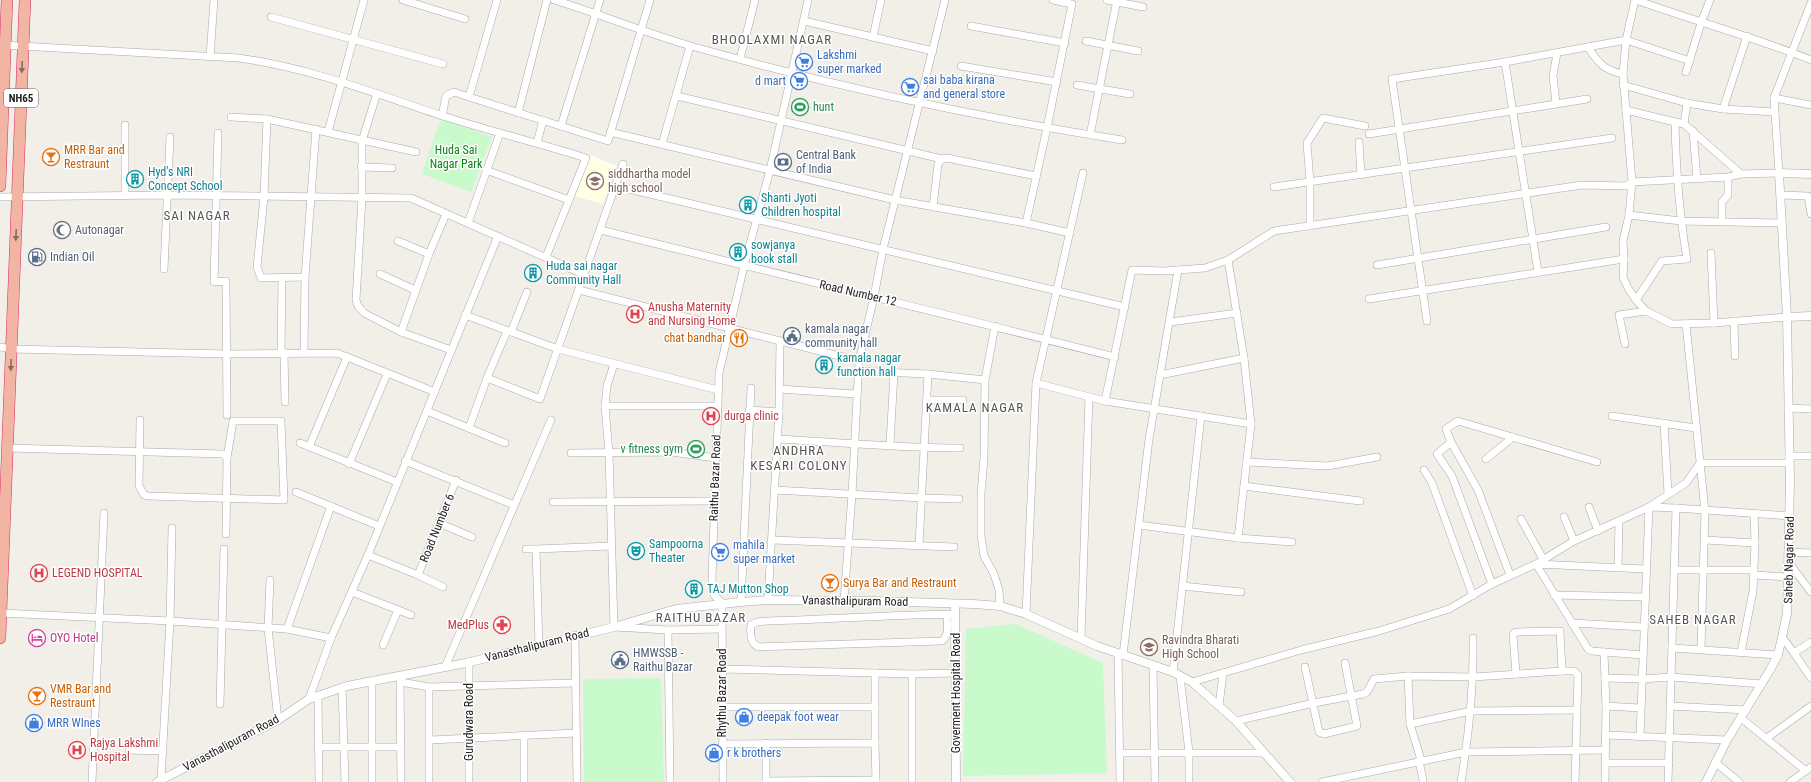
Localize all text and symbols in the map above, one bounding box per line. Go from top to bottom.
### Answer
district label: BHOOLAXMI NAGAR [712,32,832,47]
place label: Lakshmi super marked [817,48,882,76]
supermarket icon: Lakshmi super marked [794,52,814,72]
one-way arrow [19,61,25,74]
supermarket icon: d mart [789,71,809,91]
place label: sai baba kirana and general store [923,73,1005,101]
place label: d mart [755,74,786,88]
supermarket icon: sai baba kirana and general store [900,77,920,97]
road number: NH65 [4,89,38,107]
sports icon: hunt [790,97,810,117]
place label: hunt [813,100,834,114]
place label: MRR Bar and Restraunt [64,143,125,171]
park label: Huda Sai Nagar Park [430,143,483,171]
bar icon: MRR Bar and Restraunt [41,147,61,167]
place label: Central Bank of India [796,148,857,176]
bank icon: Central Bank of India [773,152,793,172]
place label: Hyd's NRI Concept School [148,165,222,193]
place label: siddhartha model high school [608,167,691,195]
building icon: Hyd's NRI Concept School [125,169,145,189]
school or university icon: siddhartha model high school [585,171,605,191]
place label: Shanti Jyoti Children hospital [761,191,841,219]
building icon: Shanti Jyoti Children hospital [738,195,758,215]
district label: SAI NAGAR [163,208,231,223]
mosque icon: Autonagar [52,220,72,240]
place label: Autonagar [75,223,124,237]
one-way arrow [12,229,19,241]
place label: sowjanya book stall [751,238,797,266]
building icon: sowjanya book stall [728,242,748,262]
fuel station icon: Indian Oil [27,247,47,267]
place label: Indian Oil [50,250,95,264]
place label: Huda sai nagar Community Hall [546,259,621,287]
building icon: Huda sai nagar Community Hall [523,263,543,283]
street label: Road Number 12 [818,277,898,309]
place label: Anusha Maternity and Nursing Home [648,300,736,328]
hospital icon: Anusha Maternity and Nursing Home [625,304,645,324]
place label: kamala nagar community hall [805,322,877,350]
public building icon: kamala nagar community hall [782,326,802,346]
restaurant icon: chat bandhar [729,328,749,348]
place label: chat bandhar [664,331,726,345]
place label: kamala nagar function hall [837,351,901,379]
building icon: kamala nagar function hall [814,355,834,375]
one-way arrow [8,359,14,372]
district label: KAMALA NAGAR [926,400,1024,415]
hospital icon: durga clinic [701,406,721,426]
place label: durga clinic [724,409,779,423]
street label: Raithu Bazar Road [706,434,724,522]
sports icon: v fitness gym [686,439,706,459]
place label: v fitness gym [621,442,683,456]
district label: ANDHRA KESARI COLONY [750,443,848,473]
street label: Road Number 6 [417,491,457,564]
street label: Saheb Nagar Road [1781,516,1797,604]
place label: Sampoorna Theater [649,537,703,565]
place label: mahila super market [733,538,796,566]
theatre icon: Sampoorna Theater [626,541,646,561]
supermarket icon: mahila super market [710,542,730,562]
hospital icon: LEGEND HOSPITAL [29,563,49,583]
place label: LEGEND HOSPITAL [52,566,143,580]
bar icon: Surya Bar and Restraunt [820,573,840,593]
place label: Surya Bar and Restraunt [843,576,957,590]
building icon: TAJ Mutton Shop [684,579,704,599]
place label: TAJ Mutton Shop [707,582,789,596]
street label: Vanasthalipuram Road [802,593,908,609]
district label: RAITHU BAZAR [656,610,746,625]
district label: SAHEB NAGAR [1649,612,1737,627]
pharmacy icon: MedPlus [492,615,512,635]
place label: MedPlus [448,618,489,632]
street label: Vanasthalipuram Road [484,625,590,665]
hotel icon: OYO Hotel [27,628,47,648]
place label: OYO Hotel [50,631,98,645]
street label: Goverment Hospital Road [949,633,963,753]
place label: Ravindra Bharati High School [1162,633,1239,661]
school or university icon: Ravindra Bharati High School [1139,637,1159,657]
place label: HMWSSB - Raithu Bazar [633,646,693,674]
street label: Rhythu Bazar Road [715,649,729,737]
public building icon: HMWSSB - Raithu Bazar [610,650,630,670]
place label: VMR Bar and Restraunt [50,682,111,710]
street label: Gurudwara Road [462,683,476,761]
bar icon: VMR Bar and Restraunt [27,686,47,706]
shop icon: deepak foot wear [734,707,754,727]
place label: deepak foot wear [757,710,839,724]
street label: Vanasthalipuram Road [181,712,281,774]
shop icon: MRR WInes [24,713,44,733]
place label: MRR WInes [47,716,101,730]
place label: Rajya Lakshmi Hospital [90,736,158,764]
hospital icon: Rajya Lakshmi Hospital [67,740,87,760]
shop icon: r k brothers [704,743,724,763]
place label: r k brothers [727,746,781,760]

